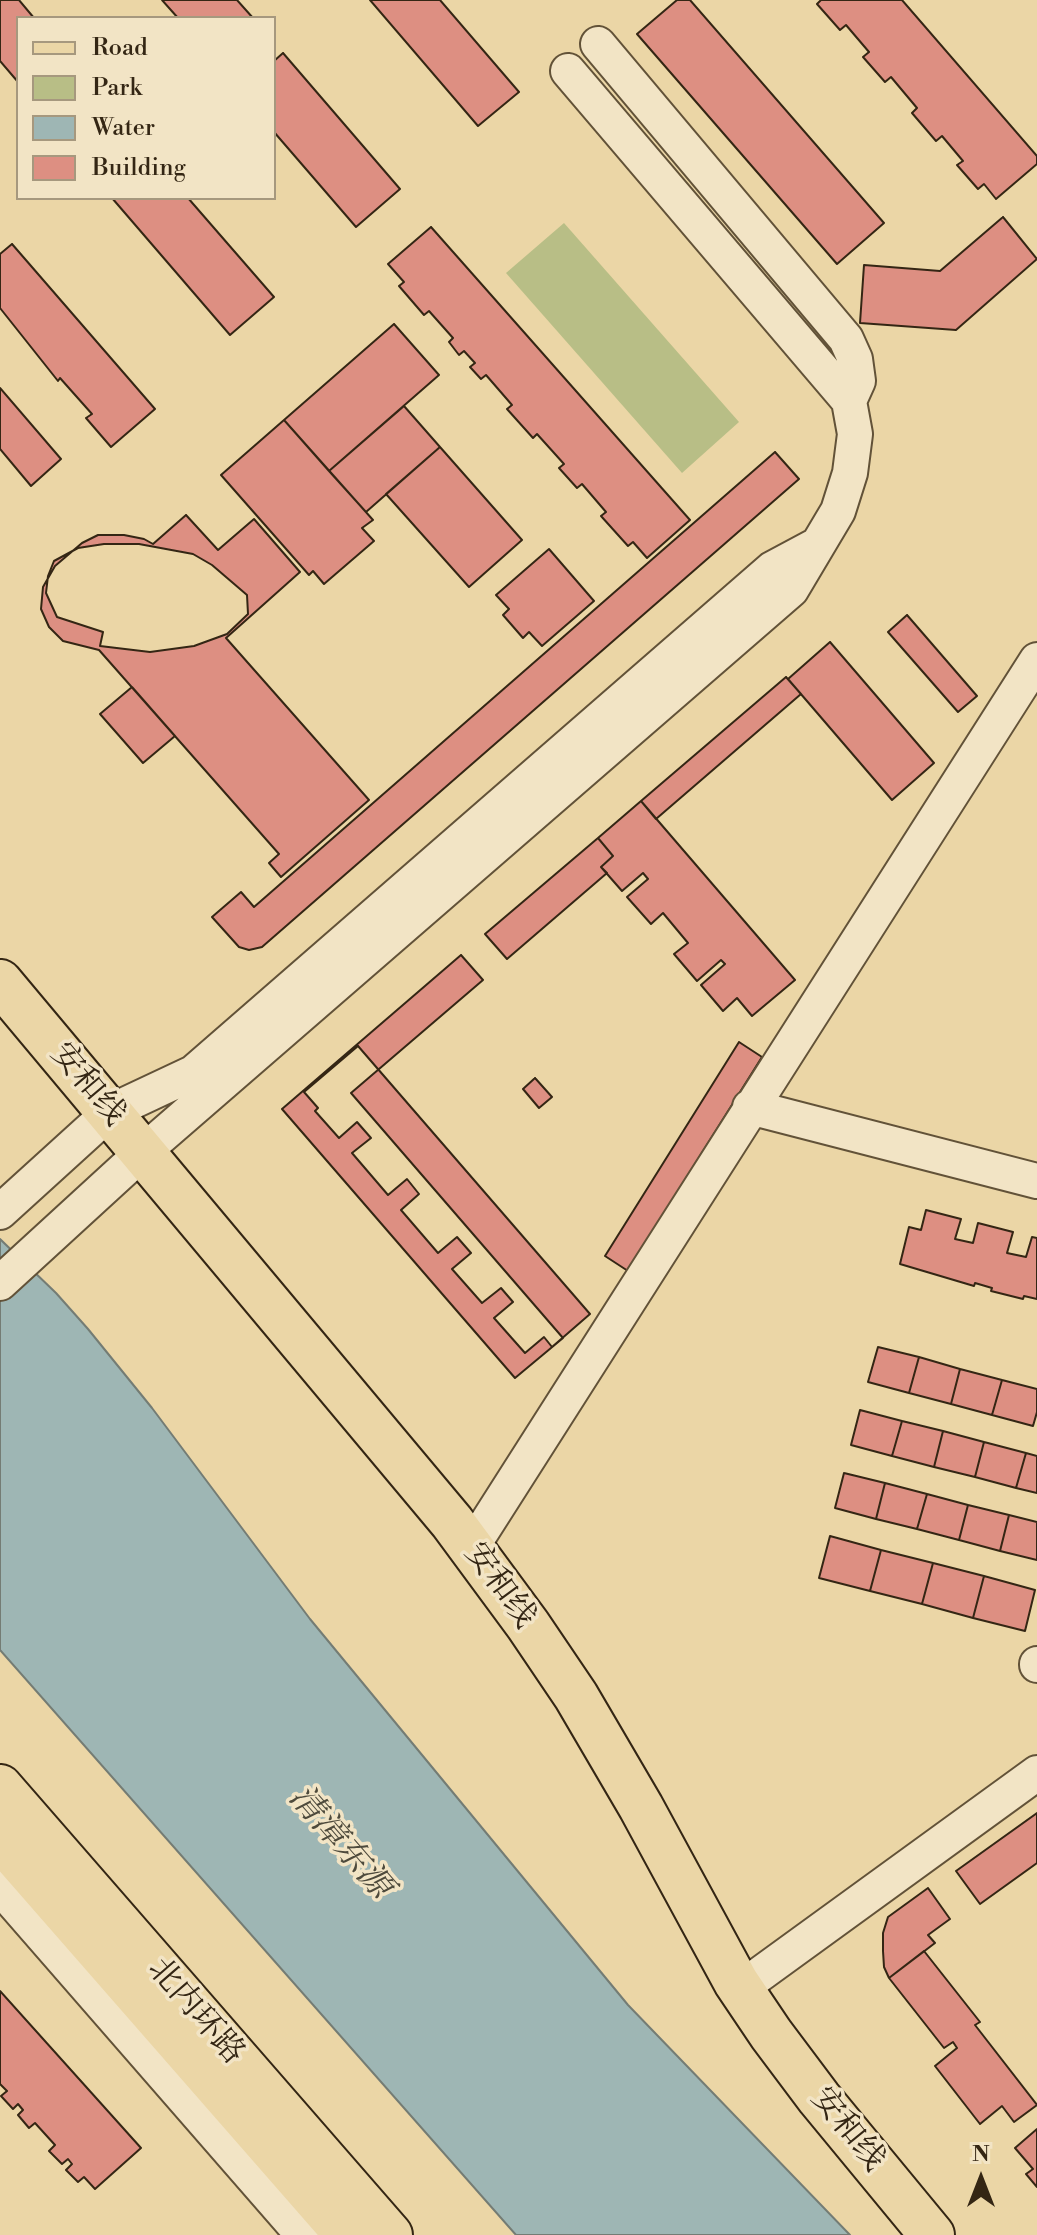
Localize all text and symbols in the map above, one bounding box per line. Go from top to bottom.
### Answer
legend [16,16,276,200]
text: Road [92,33,148,63]
text: Park [92,73,142,103]
text: Water [92,113,155,143]
text: Building [92,153,186,183]
street label: 安和线 [41,1036,133,1134]
street label: 安和线 [455,1536,543,1636]
water label: 清漳东源 [279,1778,399,1908]
street label: 北内环路 [139,1951,251,2073]
street label: 安和线 [802,2081,892,2179]
north arrow [941,2139,1021,2219]
text: N [972,2141,990,2168]

